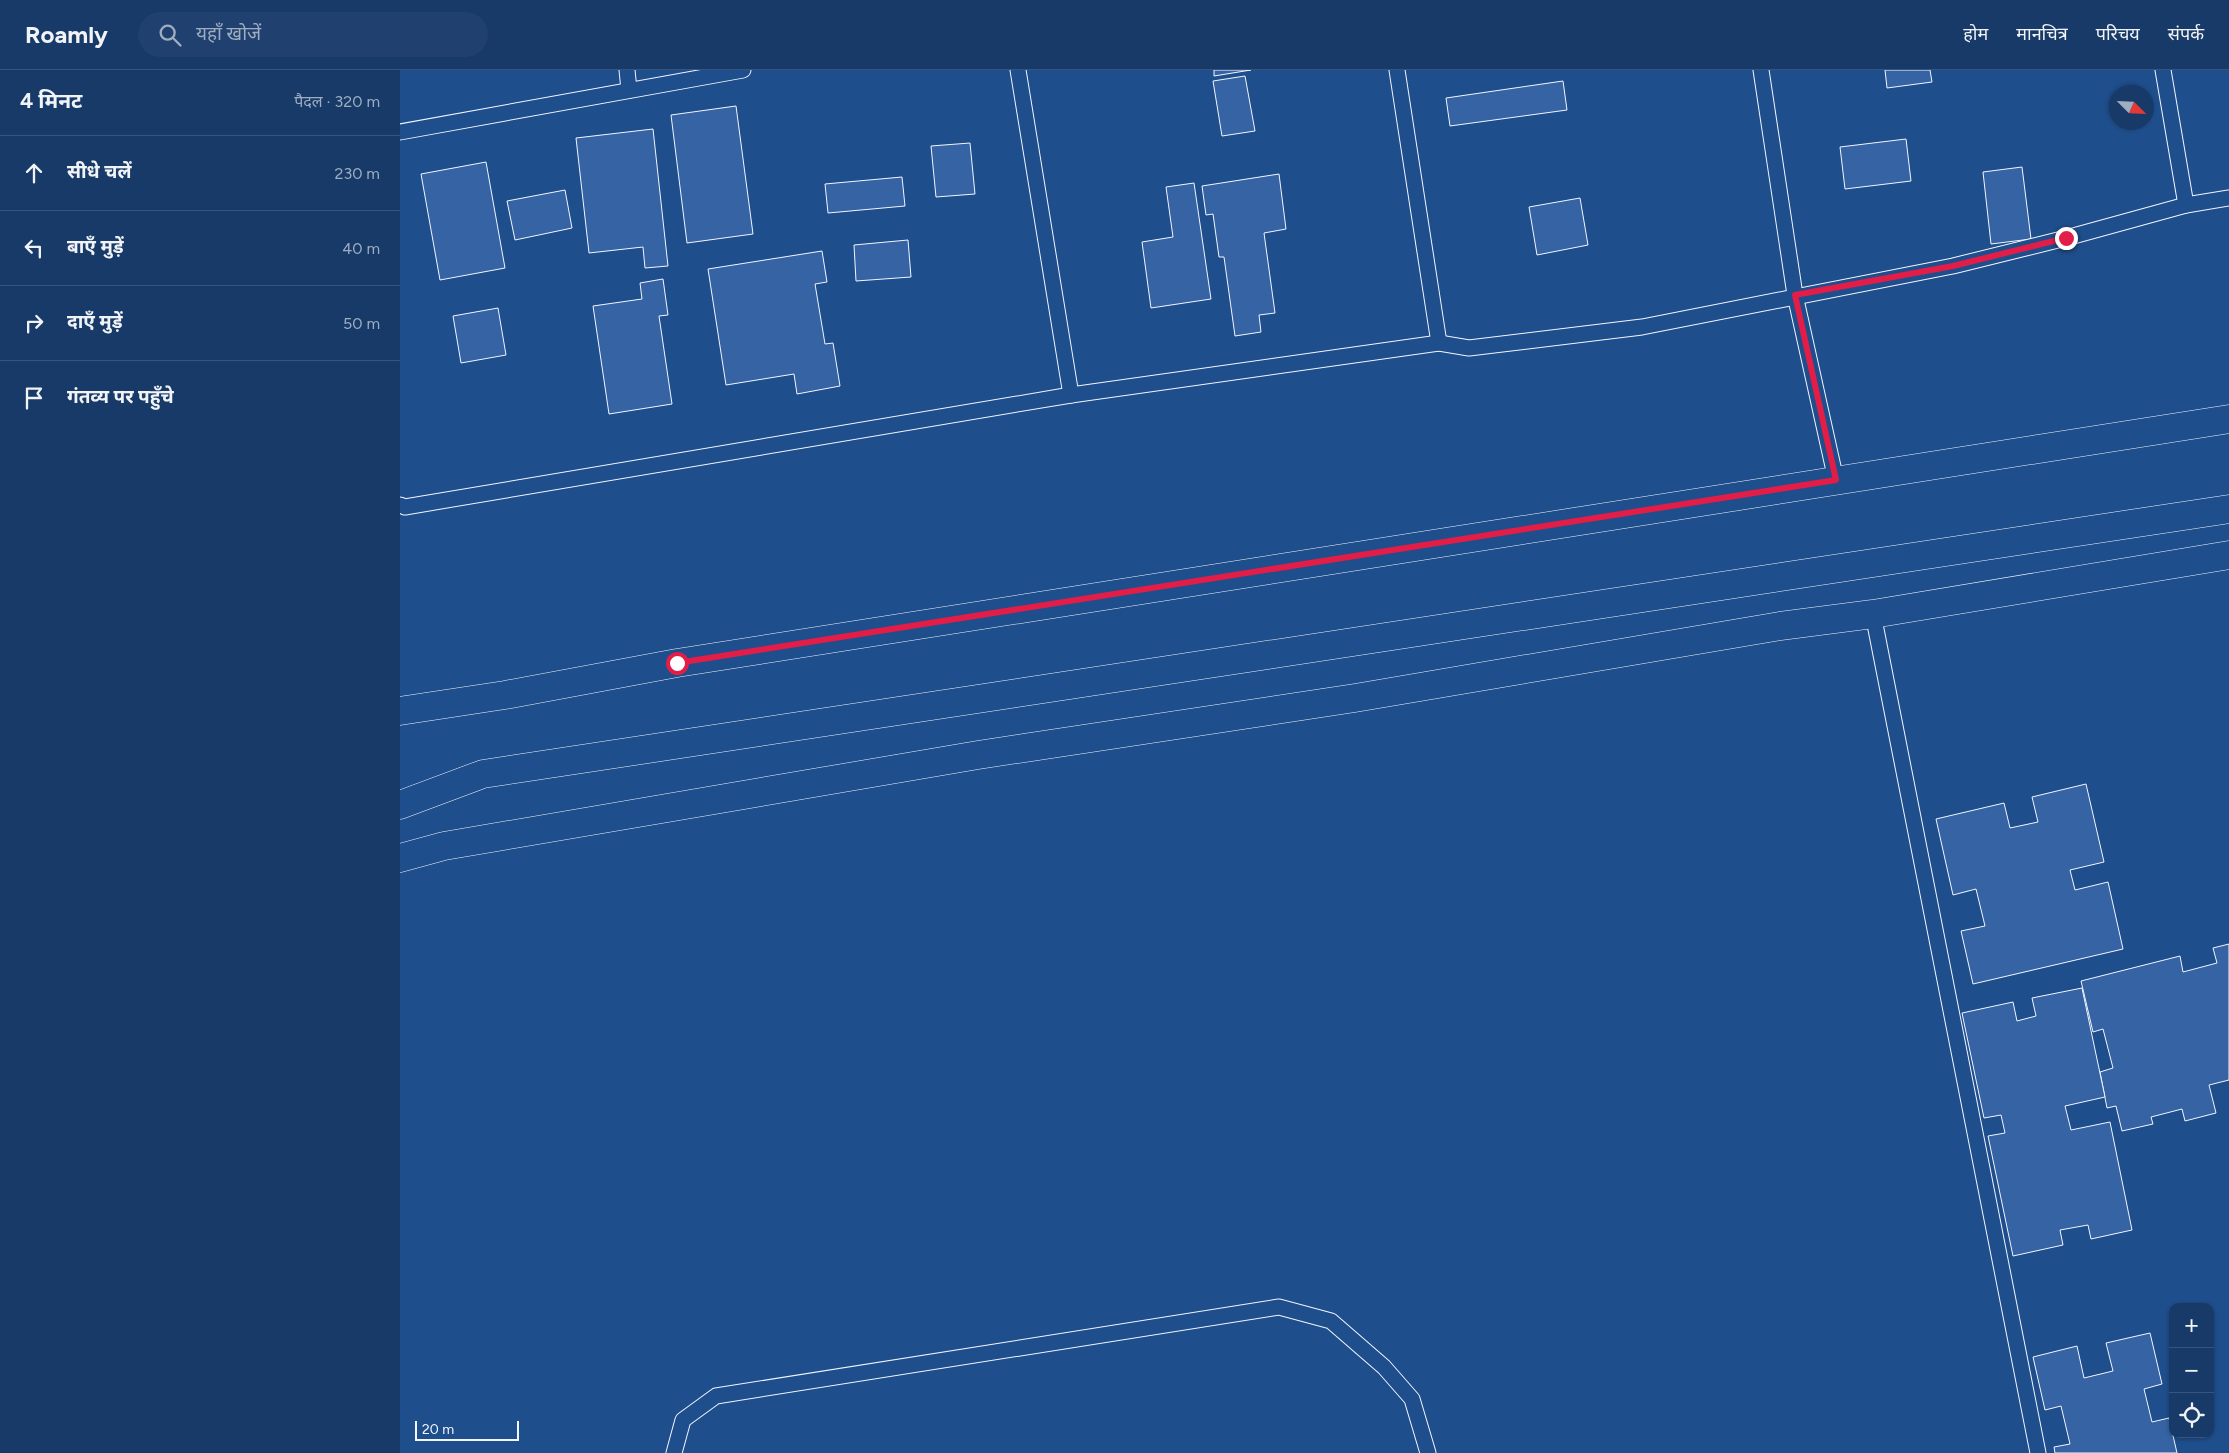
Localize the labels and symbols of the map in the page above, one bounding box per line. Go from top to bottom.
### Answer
north arrow [2109,85,2154,130]
route end [2055,227,2078,250]
route start [666,652,689,675]
scale bar [415,1418,519,1441]

